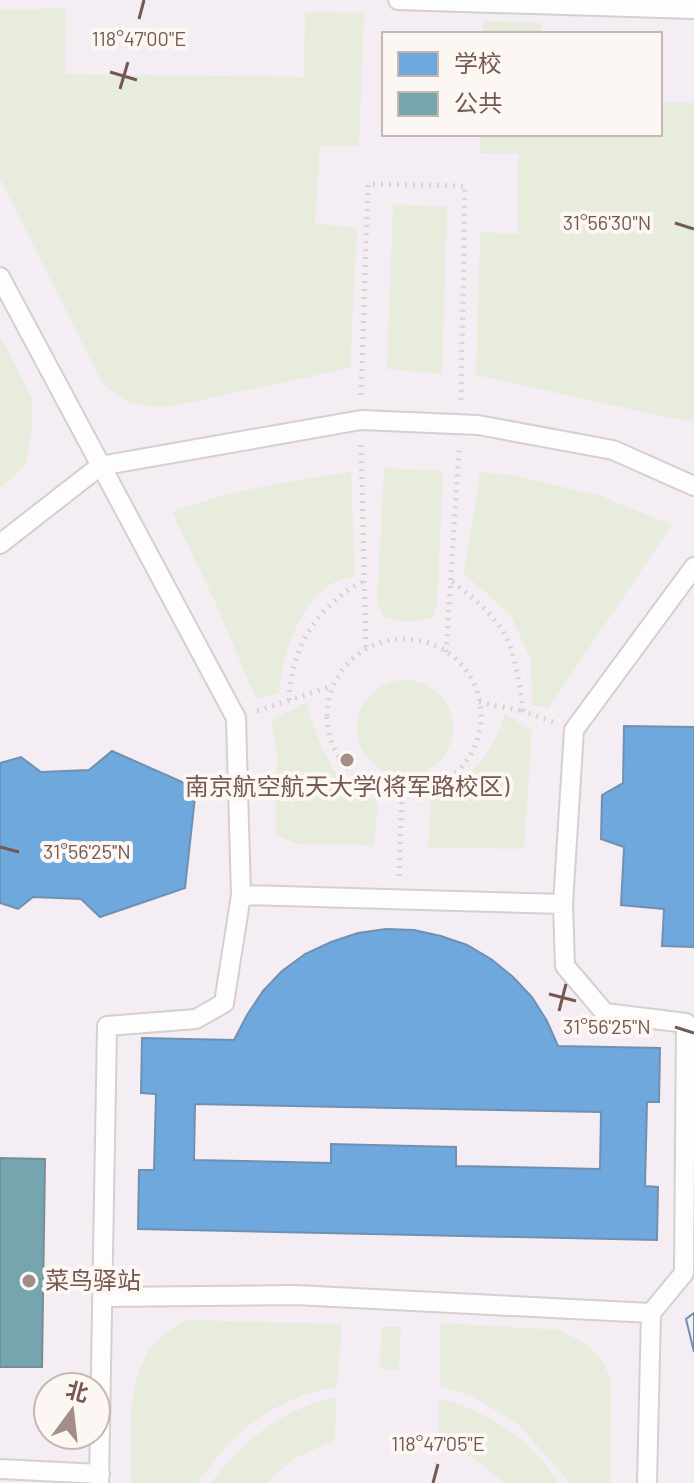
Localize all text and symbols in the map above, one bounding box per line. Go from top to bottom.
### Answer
text: 118°47'00"E [92,26,186,50]
legend [382,32,662,136]
text: 学校 [454,48,502,77]
text: 公共 [454,88,502,117]
text: 31°56'30"N [563,210,651,234]
marker: 南京航空航天大学(将军路校区) [338,751,356,769]
place label: 南京航空航天大学(将军路校区) [185,771,510,800]
text: 31°56'25"N [43,839,131,863]
text: 31°56'25"N [563,1014,651,1038]
place label: 菜鸟驿站 [45,1265,141,1294]
marker: 菜鸟驿站 [20,1272,38,1290]
north arrow [32,1371,112,1451]
text: 北 [63,1375,91,1406]
text: 118°47'05"E [391,1431,485,1455]

